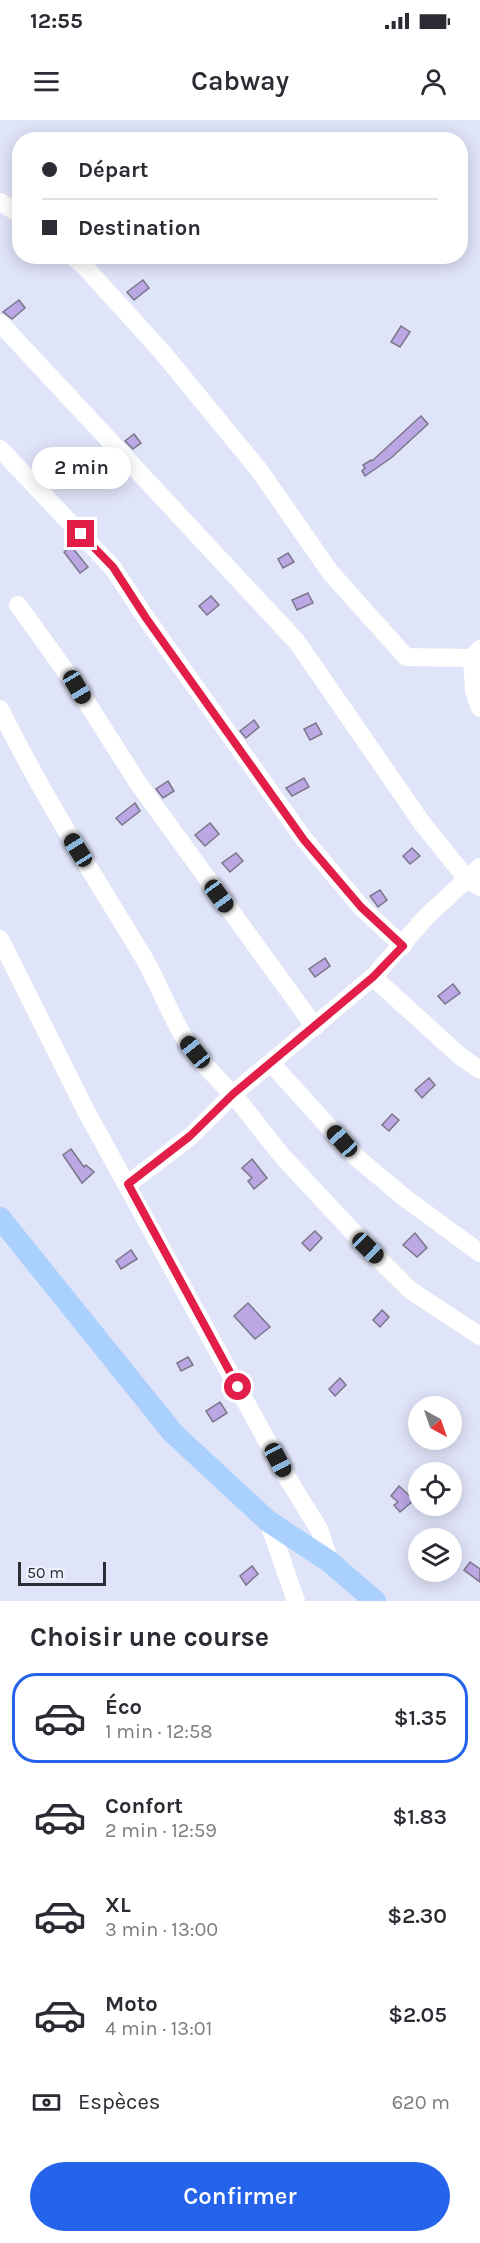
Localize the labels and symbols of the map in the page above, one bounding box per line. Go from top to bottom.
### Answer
callout: 2 min [32,447,130,489]
route end [67,520,94,547]
car [60,667,94,707]
car [61,830,95,870]
car [201,876,237,916]
car [177,1032,213,1072]
car [323,1122,361,1160]
car [349,1229,387,1267]
route start [224,1373,251,1400]
north arrow [408,1396,462,1450]
car [262,1440,294,1480]
scale bar [18,1559,106,1586]

